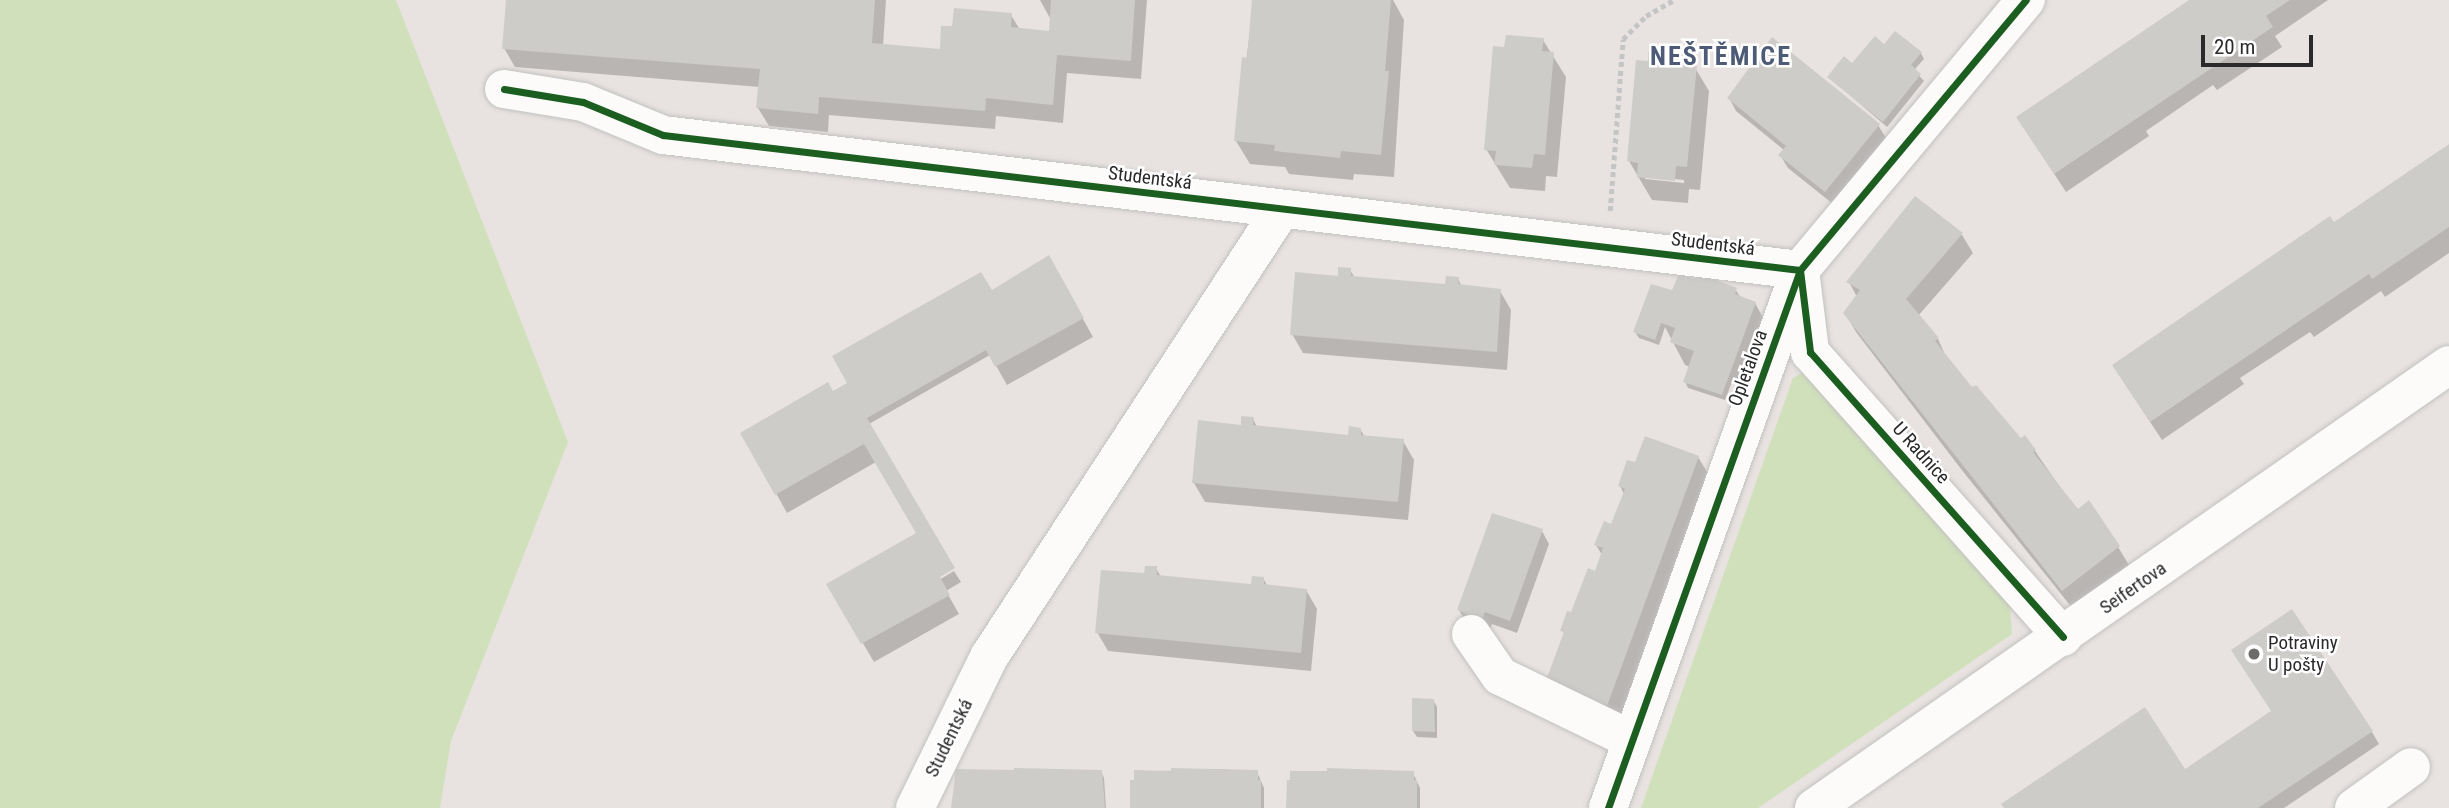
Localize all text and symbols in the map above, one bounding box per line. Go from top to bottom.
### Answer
scale bar [2204,21,2316,65]
text: 20 m [2214,35,2255,59]
district label: NEŠTĚMICE [1651,41,1791,73]
street label: Studentská [1107,162,1193,194]
street label: Studentská [1670,228,1756,260]
street label: Opletalova [1724,327,1772,409]
street label: U Radnice [1887,418,1955,488]
street label: Seifertova [2095,557,2171,619]
place label: Potraviny U pošty [2268,632,2338,676]
marker: Potraviny U pošty [2246,646,2262,662]
street label: Studentská [920,695,978,781]

